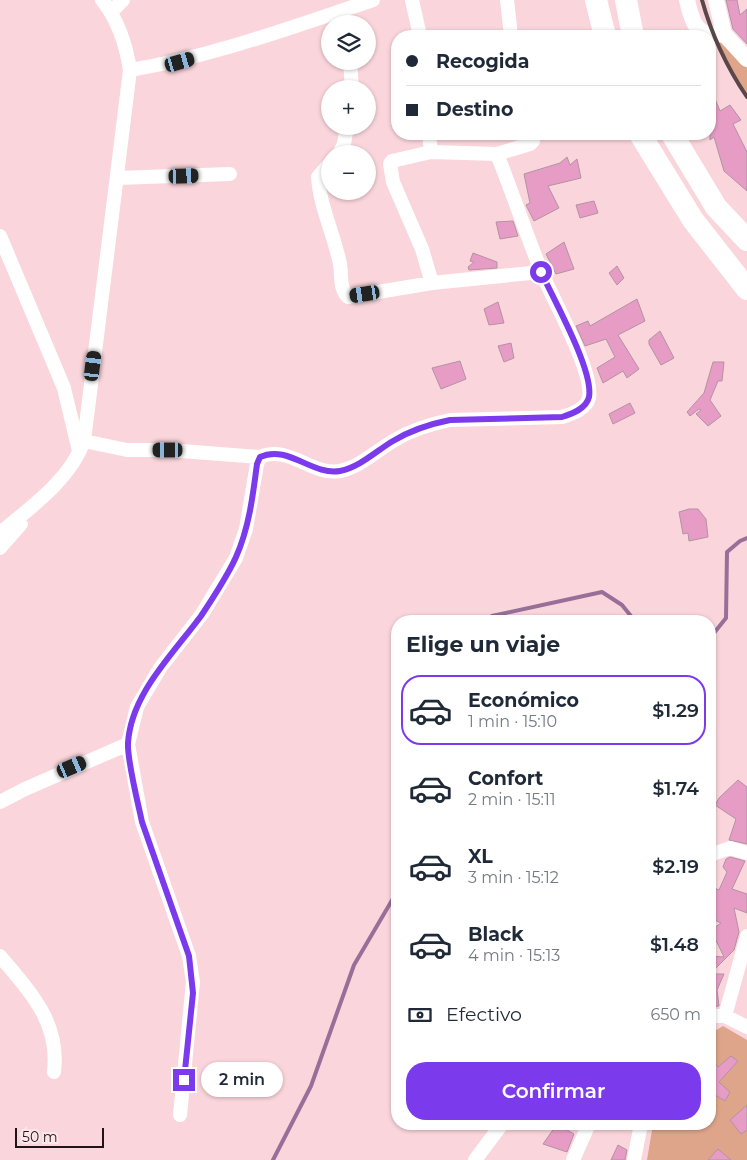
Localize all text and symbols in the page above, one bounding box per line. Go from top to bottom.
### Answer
map controls [321,15,376,200]
button: layers [321,15,376,70]
text: Recogida [436,50,529,73]
car [163,51,196,73]
button: + [321,80,376,135]
text: Destino [436,98,513,121]
button: − [321,145,376,200]
car [168,168,199,184]
route start [530,261,552,283]
car [349,284,380,304]
car [83,350,102,382]
car [153,443,183,458]
text: Elige un viaje [406,631,560,658]
icon: car [408,688,453,733]
text: Económico [468,689,579,712]
text: $1.29 [652,699,699,722]
text: 1 min · 15:10 [468,712,557,731]
car [55,754,88,780]
icon: car [408,766,453,811]
text: Confort [468,767,543,790]
text: $1.74 [652,777,699,800]
text: 2 min · 15:11 [468,790,556,809]
icon: car [408,844,453,889]
text: XL [468,845,493,868]
text: $2.19 [652,855,699,878]
text: 3 min · 15:12 [468,868,559,887]
icon: car [408,922,453,967]
text: Black [468,923,524,946]
text: $1.48 [650,933,699,956]
text: 4 min · 15:13 [468,946,560,965]
icon: cash [406,1001,434,1029]
text: Efectivo [446,1003,522,1026]
text: 650 m [650,1005,701,1024]
callout: 2 min [202,1062,284,1098]
button: Confirmar [406,1062,701,1120]
route end [173,1069,195,1091]
text: 2 min [219,1070,265,1089]
scale bar [15,1125,104,1148]
text: 50 m [22,1128,58,1146]

